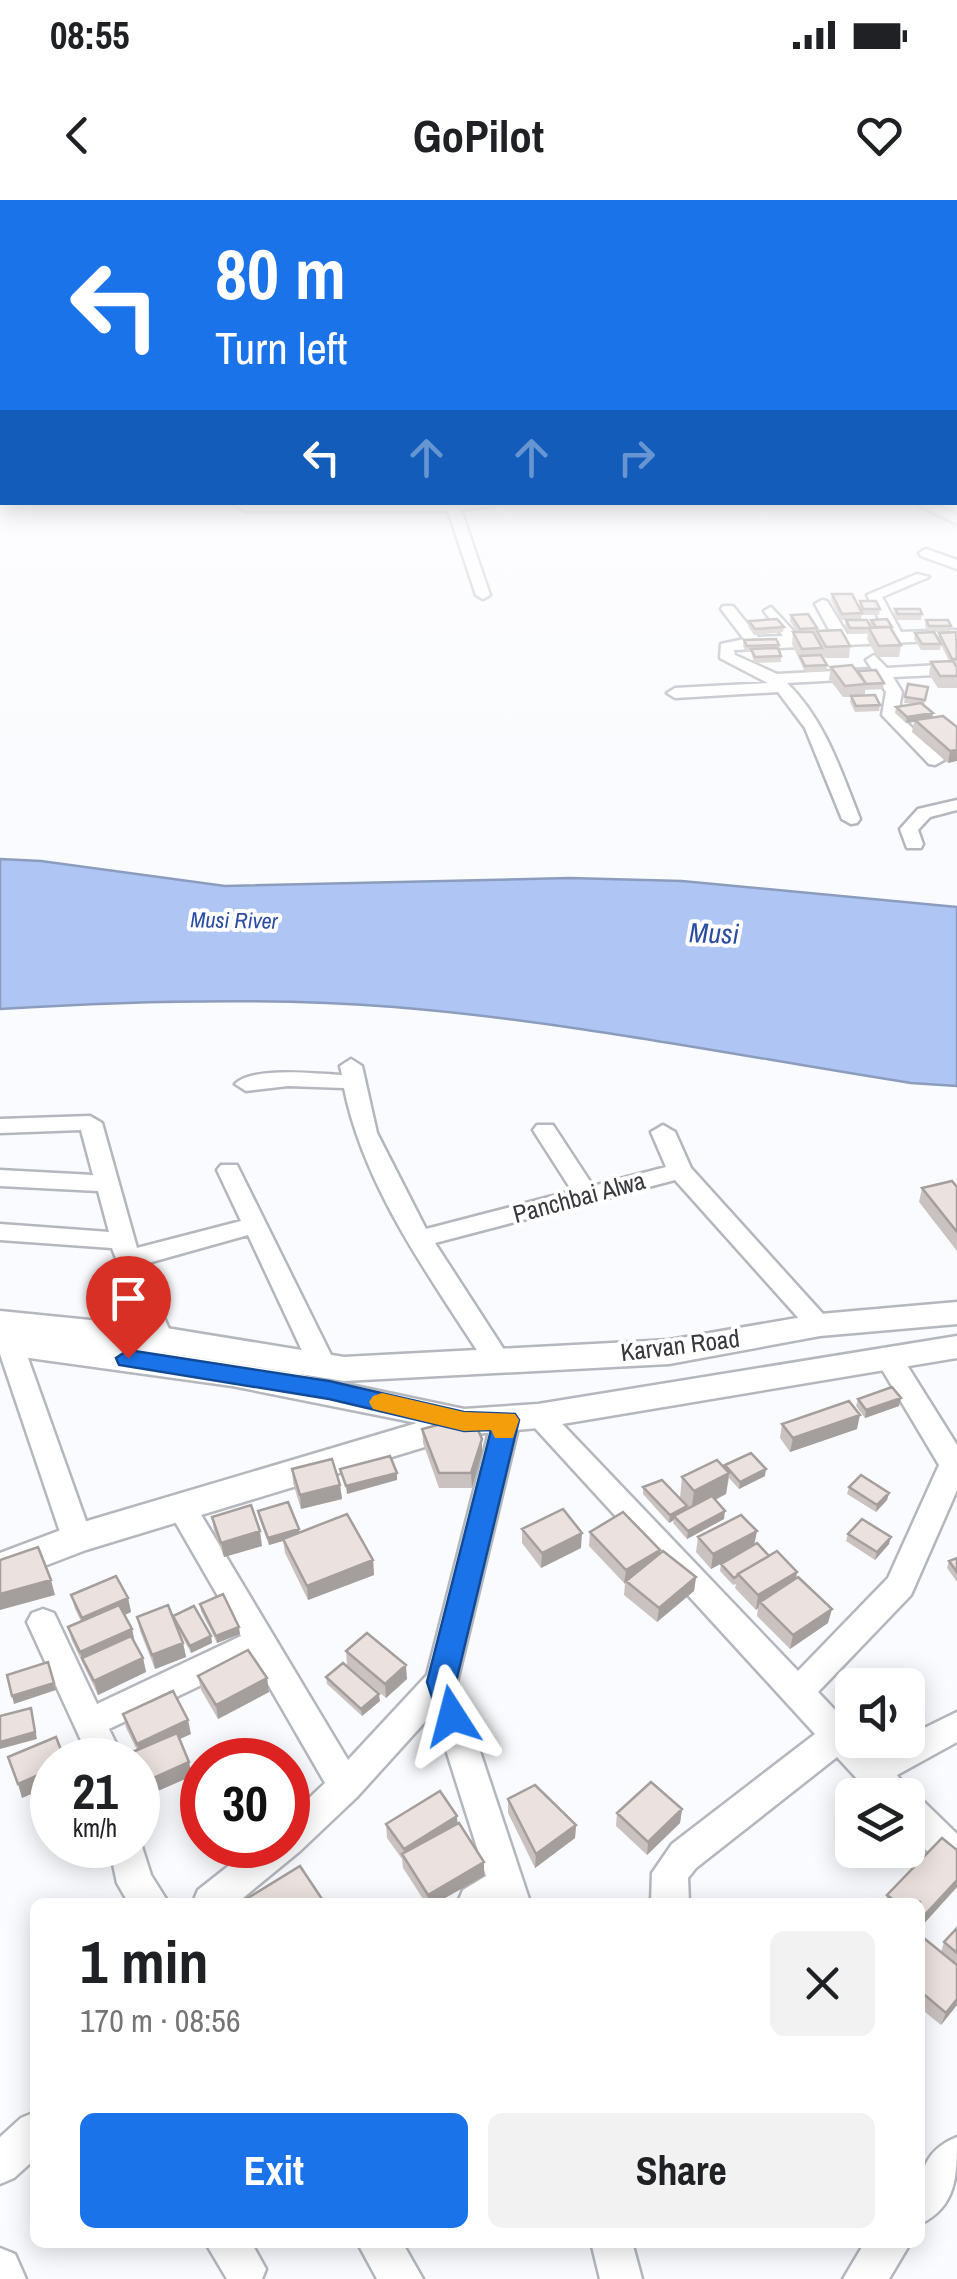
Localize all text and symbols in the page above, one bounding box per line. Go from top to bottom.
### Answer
text: 08:55 [50,10,130,61]
text: GoPilot [413,105,544,166]
icon: back [50,108,105,163]
icon: heart [852,108,907,163]
text: 80 m [215,227,346,321]
icon: left [50,240,180,370]
text: Turn left [215,317,347,378]
icon: left [294,430,349,485]
icon: ahead [399,430,454,485]
icon: ahead [504,430,559,485]
icon: right [609,430,664,485]
water label: Musi River [190,904,279,936]
water label: Musi [688,913,740,953]
street label: Panchbai Alwa [509,1163,649,1231]
pin [86,1256,171,1359]
icon: arrive [101,1271,156,1326]
street label: Karvan Road [619,1321,741,1369]
position arrow [400,1664,504,1768]
map controls [835,1668,925,1868]
button: sound [835,1668,925,1758]
speed limit sign: 30 [180,1738,310,1868]
text: 21 [72,1757,118,1825]
button: layers [835,1778,925,1868]
text: km/h [73,1811,117,1845]
text: 1 min [80,1921,209,2002]
button: close [770,1931,875,2036]
text: 170 m · 08:56 [80,1999,240,2042]
button: Exit [80,2113,468,2228]
button: Share [488,2113,875,2228]

